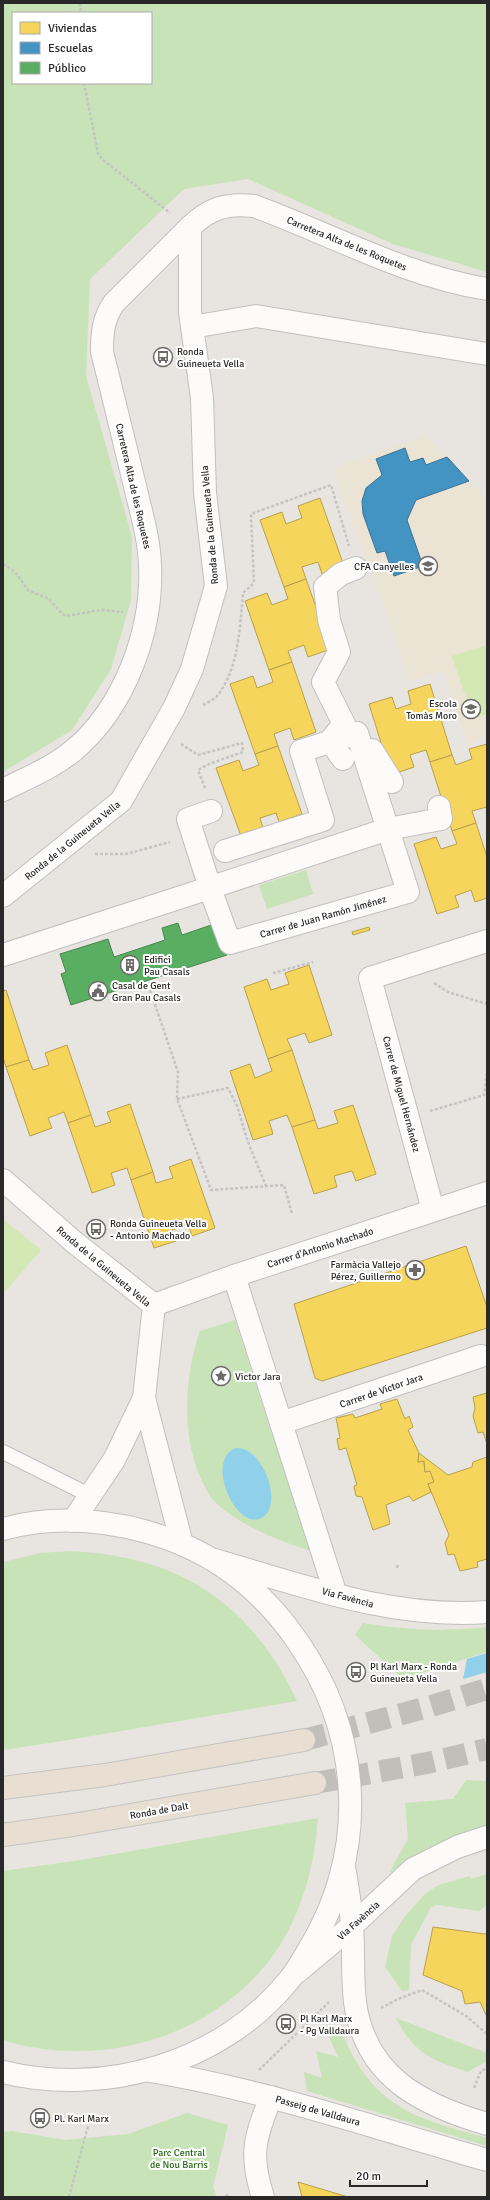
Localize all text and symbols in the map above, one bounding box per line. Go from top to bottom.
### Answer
legend [12,12,152,84]
text: Viviendas [48,21,97,36]
text: Escuelas [48,41,93,56]
text: Público [48,61,86,76]
street label: Carretera Alta de les Roquetes [285,214,409,274]
bus stop icon: Ronda Guineueta Vella [152,346,174,368]
place label: Ronda Guineueta Vella [177,346,244,370]
street label: Carretera Alta de les Roquetes [113,422,153,551]
street label: Ronda de la Guineueta Vella [199,465,221,585]
school or university icon: CFA Canyelles [417,555,439,577]
place label: CFA Canyelles [354,561,415,573]
place label: Escola Tomàs Moro [406,698,457,722]
school or university icon: Escola Tomàs Moro [460,698,482,720]
street label: Ronda de la Guineueta Vella [23,799,123,883]
street label: Carrer de Juan Ramón Jiménez [259,893,388,941]
building icon: Edifici Pau Casals [119,954,141,976]
place label: Edifici Pau Casals [144,954,191,978]
public building icon: Casal de Gent Gran Pau Casals [87,980,109,1002]
place label: Casal de Gent Gran Pau Casals [112,980,181,1004]
street label: Carrer de Miguel Hernández [380,1035,422,1154]
bus stop icon: Ronda Guineueta Vella - Antonio Machado [85,1218,107,1240]
place label: Ronda Guineueta Vella - Antonio Machado [110,1218,206,1242]
street label: Ronda de la Guineueta Vella [54,1224,153,1310]
street label: Carrer d'Antonio Machado [266,1225,375,1271]
place label: Farmàcia Vallejo Pérez, Guillermo [331,1259,401,1283]
pharmacy icon: Farmàcia Vallejo Pérez, Guillermo [404,1259,426,1281]
place icon: Victor Jara [210,1365,232,1387]
place label: Victor Jara [235,1371,281,1383]
street label: Carrer de Víctor Jara [338,1371,425,1411]
street label: Via Favència [321,1585,375,1611]
bus stop icon: Pl Karl Marx - Ronda Guineueta Vella [345,1661,367,1683]
place label: Pl Karl Marx - Ronda Guineueta Vella [370,1661,457,1685]
street label: Ronda de Dalt [129,1800,190,1822]
street label: Via Favència [335,1899,382,1943]
bus stop icon: Pl Karl Marx - Pg Valldaura [275,2013,297,2035]
place label: Pl Karl Marx - Pg Valldaura [300,2013,359,2037]
street label: Passeig de Valldaura [274,2093,361,2129]
bus stop icon: Pl. Karl Marx [29,2107,51,2129]
place label: Pl. Karl Marx [54,2113,109,2125]
park label: Parc Central de Nou Barris [150,2147,209,2171]
scale bar [350,2162,427,2188]
text: 20 m [356,2169,381,2184]

